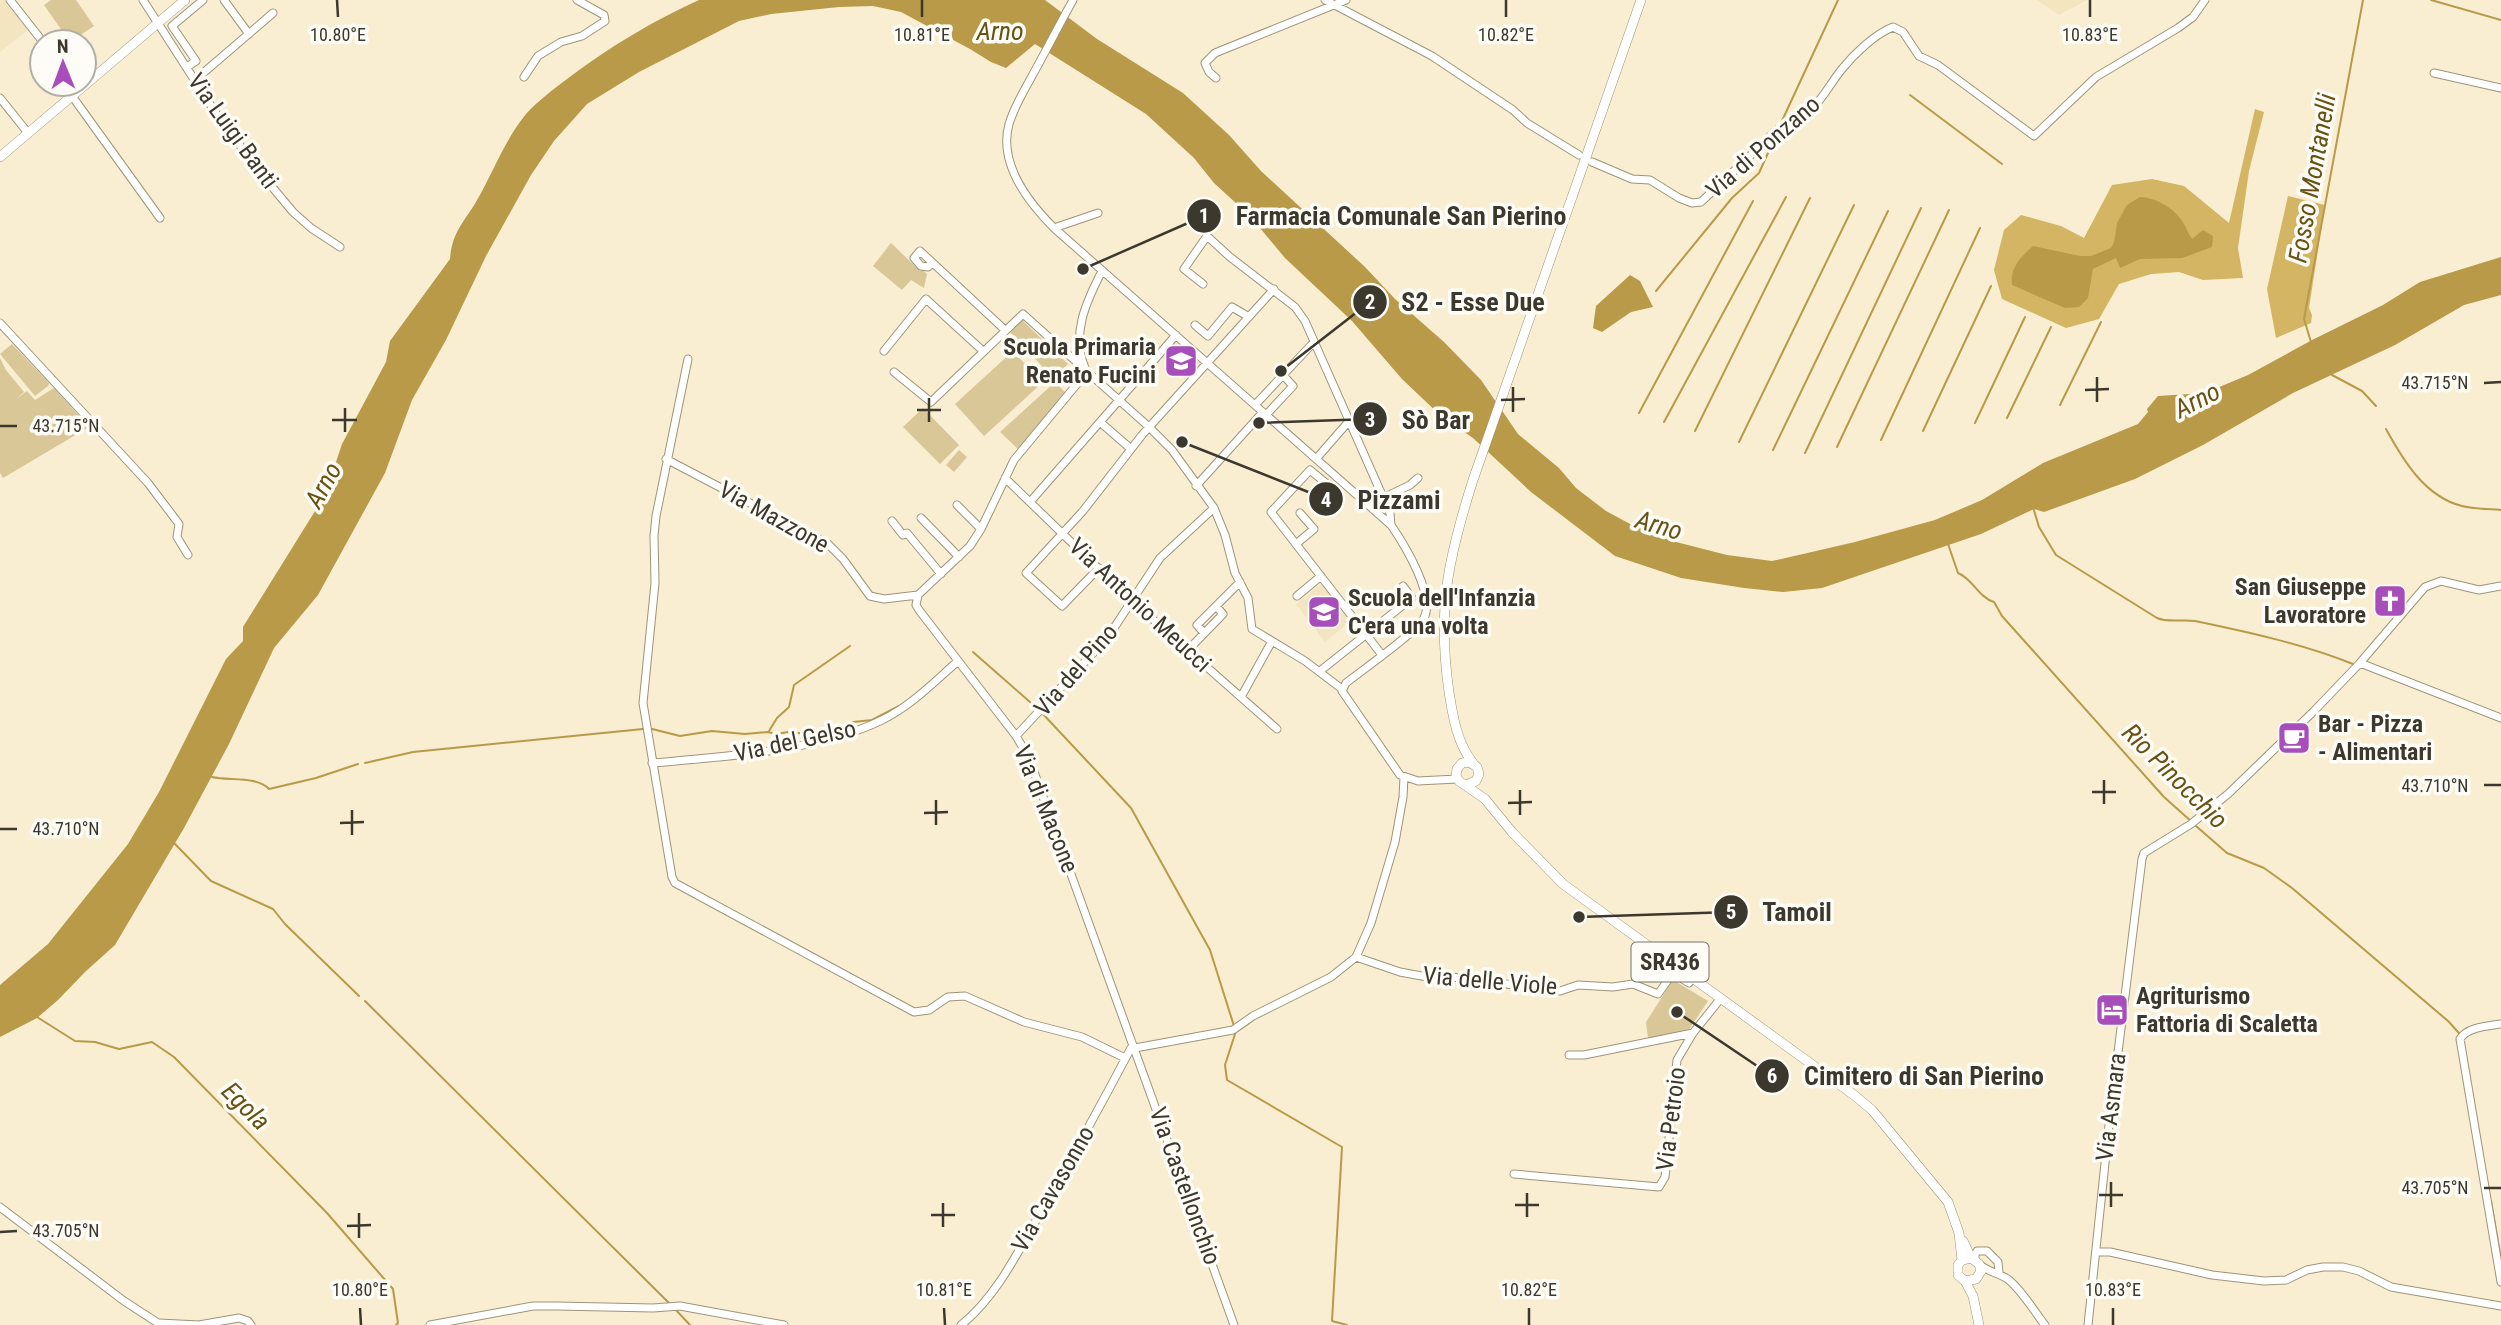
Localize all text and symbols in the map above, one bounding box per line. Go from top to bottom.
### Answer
water label: Arno [975,16,1024,46]
text: 10.80°E [310,24,366,45]
text: 10.81°E [894,24,950,45]
text: 10.82°E [1478,24,1534,45]
text: 10.83°E [2062,24,2118,45]
north arrow [28,28,98,98]
text: N [57,35,69,58]
street label: Via Luigi Banti [182,68,284,194]
street label: Via di Ponzano [1700,90,1826,204]
water label: Fosso Montanelli [2282,91,2342,265]
callout: Farmacia Comunale San Pierino [1187,192,1580,239]
text: Farmacia Comunale San Pierino [1236,201,1566,231]
text: 1 [1199,204,1209,228]
callout: S2 - Esse Due [1352,278,1559,325]
text: S2 - Esse Due [1401,287,1545,317]
text: 2 [1365,290,1375,314]
place label: Scuola Primaria Renato Fucini [1003,333,1156,389]
school or university icon: Scuola Primaria Renato Fucini [1162,342,1200,380]
text: 43.715°N [2401,372,2469,393]
water label: Arno [2168,376,2225,425]
callout: Sò Bar [1353,396,1484,443]
text: Sò Bar [1402,405,1471,435]
text: 3 [1365,408,1375,432]
text: 43.715°N [32,415,100,436]
water label: Arno [298,457,348,514]
street label: Via Mazzone [714,475,834,559]
callout: Pizzami [1309,476,1455,523]
text: Pizzami [1358,485,1440,515]
text: 4 [1321,488,1331,512]
water label: Arno [1631,504,1686,546]
street label: Via Antonio Meucci [1063,532,1217,678]
place label: San Giuseppe Lavoratore [2235,573,2366,629]
church icon: San Giuseppe Lavoratore [2371,582,2409,620]
place label: Scuola dell'Infanzia C'era una volta [1348,584,1535,640]
school or university icon: Scuola dell'Infanzia C'era una volta [1305,593,1343,631]
street label: Via del Pino [1028,618,1124,722]
place label: Bar - Pizza - Alimentari [2318,710,2432,766]
street label: Via del Gelso [731,714,859,768]
water label: Rio Pinocchio [2116,717,2234,835]
cafe icon: Bar - Pizza - Alimentari [2275,719,2313,757]
street label: Via di Macone [1008,741,1084,877]
text: 43.710°N [2401,775,2469,796]
text: 43.710°N [32,818,100,839]
callout: Tamoil [1713,888,1846,935]
text: Tamoil [1762,897,1832,927]
text: 5 [1726,900,1736,924]
road number: SR436 [1632,942,1708,981]
street label: Via delle Viole [1422,961,1558,1001]
place label: Agriturismo Fattoria di Scaletta [2136,982,2318,1038]
hotel icon: Agriturismo Fattoria di Scaletta [2093,991,2131,1029]
street label: Via Asmara [2090,1051,2132,1163]
callout: Cimitero di San Pierino [1755,1052,2058,1099]
text: Cimitero di San Pierino [1804,1061,2044,1091]
text: 6 [1767,1064,1777,1088]
street label: Via Petroio [1651,1066,1691,1172]
water label: Egola [216,1076,276,1136]
street label: Via Castellonchio [1144,1104,1226,1268]
street label: Via Cavasonno [1006,1121,1100,1257]
text: 43.705°N [2401,1177,2469,1198]
text: 43.705°N [32,1220,100,1241]
text: 10.80°E [332,1279,388,1300]
text: 10.81°E [916,1279,972,1300]
text: 10.82°E [1501,1279,1557,1300]
text: 10.83°E [2085,1279,2141,1300]

